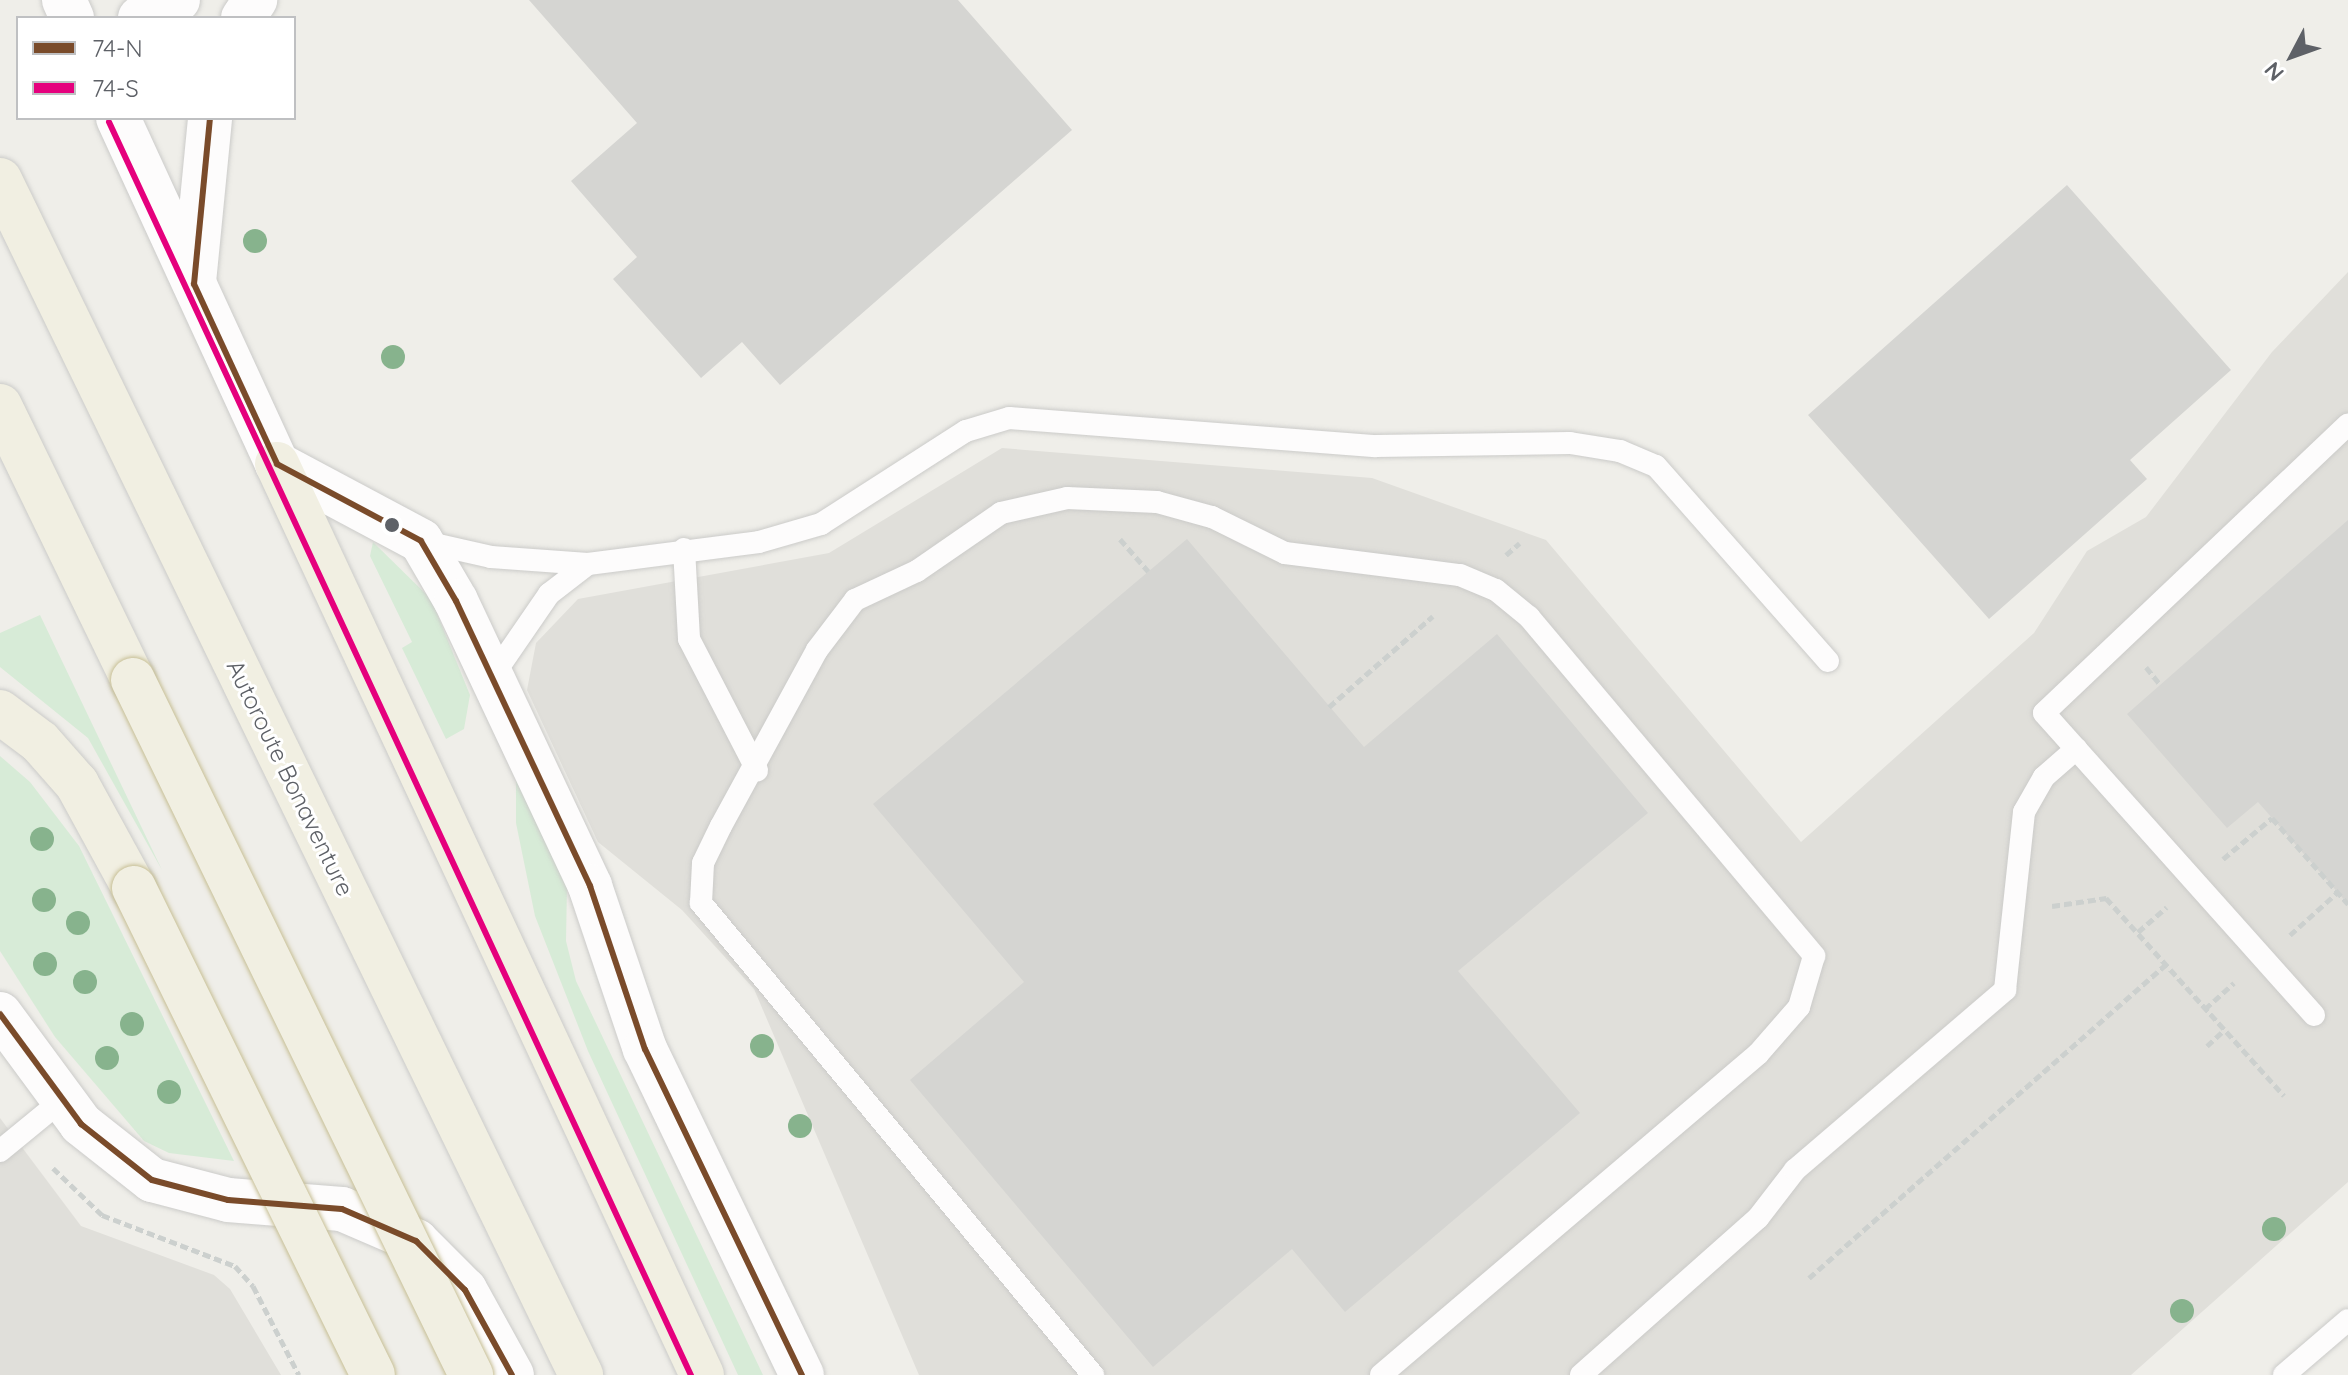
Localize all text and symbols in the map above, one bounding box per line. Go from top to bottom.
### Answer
legend [16,16,296,120]
north arrow [2252,16,2332,96]
text: 74-N [92,33,143,63]
text: N [2258,56,2290,87]
text: 74-S [92,73,139,103]
unlabelled marker [384,517,400,533]
street label: Autoroute Bonaventure [220,655,360,901]

